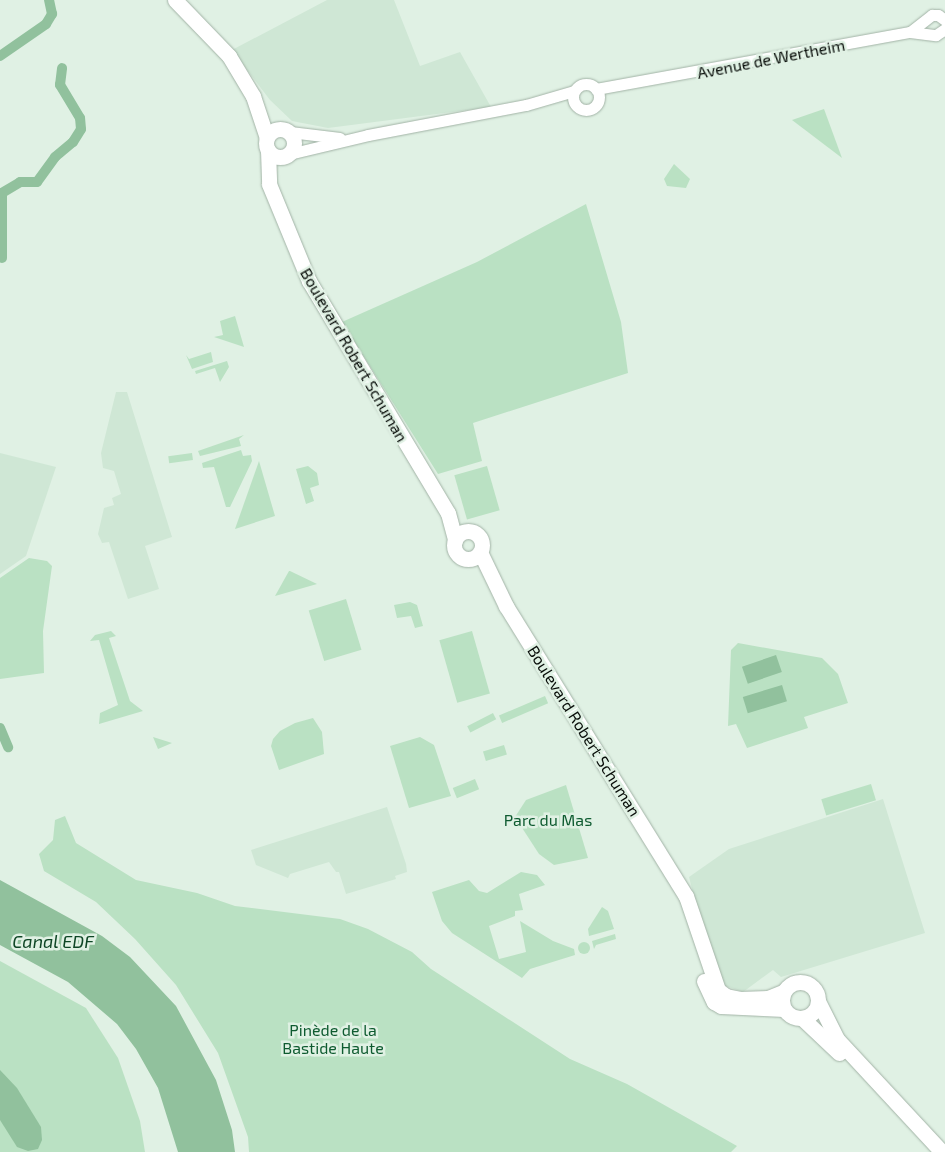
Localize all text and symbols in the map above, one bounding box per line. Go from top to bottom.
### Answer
street label: Avenue de Wertheim [695,35,847,83]
street label: Boulevard Robert Schuman [296,265,412,445]
street label: Boulevard Robert Schuman [524,642,644,820]
park label: Parc du Mas [504,810,592,830]
water label: Canal EDF [12,930,94,952]
park label: Pinède de la Bastide Haute [282,1020,384,1058]

